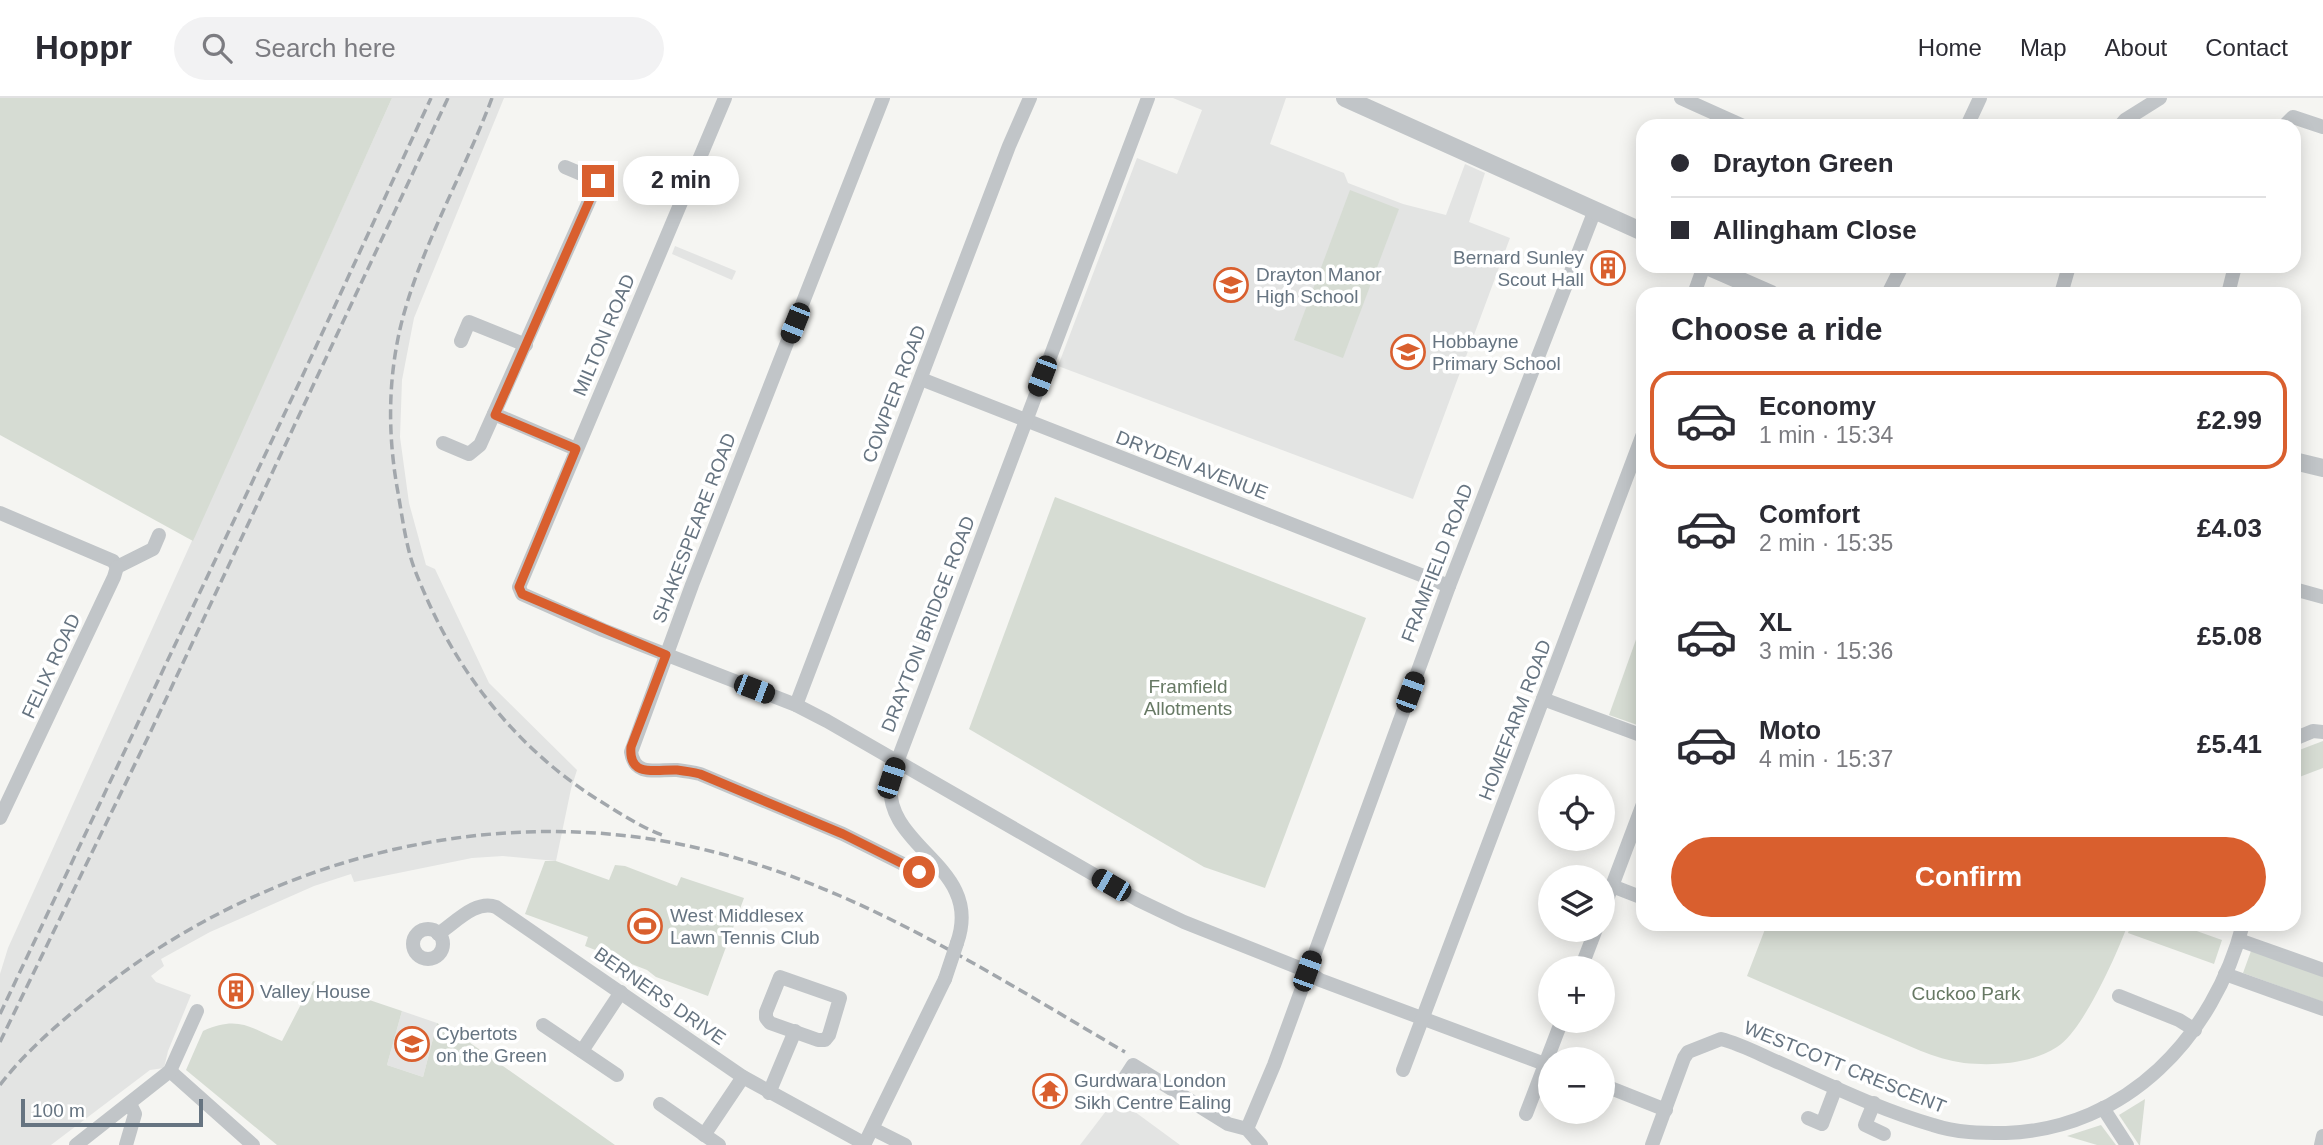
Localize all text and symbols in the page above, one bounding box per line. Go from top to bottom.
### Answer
search box [174,17,664,80]
text: Hoppr [35,29,132,66]
icon: search [198,29,236,67]
text: Search here [254,33,396,63]
text: Home [1918,34,1982,61]
text: Map [2020,34,2067,61]
text: About [2105,34,2167,61]
text: Contact [2205,34,2288,61]
text: Drayton Green [1713,148,1894,178]
callout: 2 min [622,156,738,206]
route end [582,165,614,197]
text: 2 min [651,167,711,193]
text: Allingham Close [1713,215,1917,245]
place label: Bernard Sunley Scout Hall [1453,247,1584,290]
building icon: Bernard Sunley Scout Hall [1589,249,1627,287]
place label: Drayton Manor High School [1256,264,1382,307]
school or university icon: Drayton Manor High School [1212,266,1250,304]
street label: MILTON ROAD [569,271,639,399]
car [778,300,813,346]
text: Choose a ride [1671,311,1883,347]
street label: COWPER ROAD [858,322,930,466]
place label: Hobbayne Primary School [1432,331,1561,374]
school or university icon: Hobbayne Primary School [1389,333,1427,371]
car [1025,353,1060,399]
icon: car [1675,389,1738,452]
text: Economy [1759,391,1876,421]
text: £2.99 [2197,405,2262,435]
text: 1 min · 15:34 [1759,422,1893,448]
street label: DRYDEN AVENUE [1113,426,1271,504]
street label: SHAKESPEARE ROAD [648,430,740,626]
street label: FRAMFIELD ROAD [1397,481,1477,645]
icon: car [1675,497,1738,560]
text: Comfort [1759,499,1860,529]
street label: DRAYTON BRIDGE ROAD [877,513,979,735]
text: £4.03 [2197,513,2262,543]
text: 2 min · 15:35 [1759,530,1893,556]
icon: car [1675,605,1738,668]
text: XL [1759,607,1792,637]
street label: FELIX ROAD [18,610,84,722]
text: £5.08 [2197,621,2262,651]
street label: HOMEFARM ROAD [1475,637,1555,803]
text: 3 min · 15:36 [1759,638,1893,664]
car [1393,669,1428,715]
car [731,672,778,706]
park label: Framfield Allotments [1144,676,1232,719]
icon: car [1675,713,1738,776]
text: Moto [1759,715,1821,745]
text: £5.41 [2197,729,2262,759]
text: 4 min · 15:37 [1759,746,1893,772]
car [875,755,908,801]
map controls [1538,774,1615,1124]
button: locate [1538,774,1615,851]
button: Confirm [1671,837,2266,917]
route start [903,856,935,888]
car [1088,865,1135,905]
button: layers [1538,865,1615,942]
place label: West Middlesex Lawn Tennis Club [670,905,820,948]
sports icon: West Middlesex Lawn Tennis Club [626,907,664,945]
street label: BERNERS DRIVE [590,943,730,1049]
car [1290,948,1325,994]
button: + [1538,956,1615,1033]
building icon: Valley House [217,972,255,1010]
place label: Valley House [260,981,371,1002]
park label: Cuckoo Park [1912,983,2021,1004]
street label: WESTCOTT CRESCENT [1741,1017,1949,1117]
place label: Cybertots on the Green [436,1023,547,1066]
school or university icon: Cybertots on the Green [393,1025,431,1063]
button: − [1538,1047,1615,1124]
place label: Gurdwara London Sikh Centre Ealing [1074,1070,1231,1113]
temple icon: Gurdwara London Sikh Centre Ealing [1031,1072,1069,1110]
scale bar [21,1096,203,1128]
text: 100 m [32,1100,85,1121]

